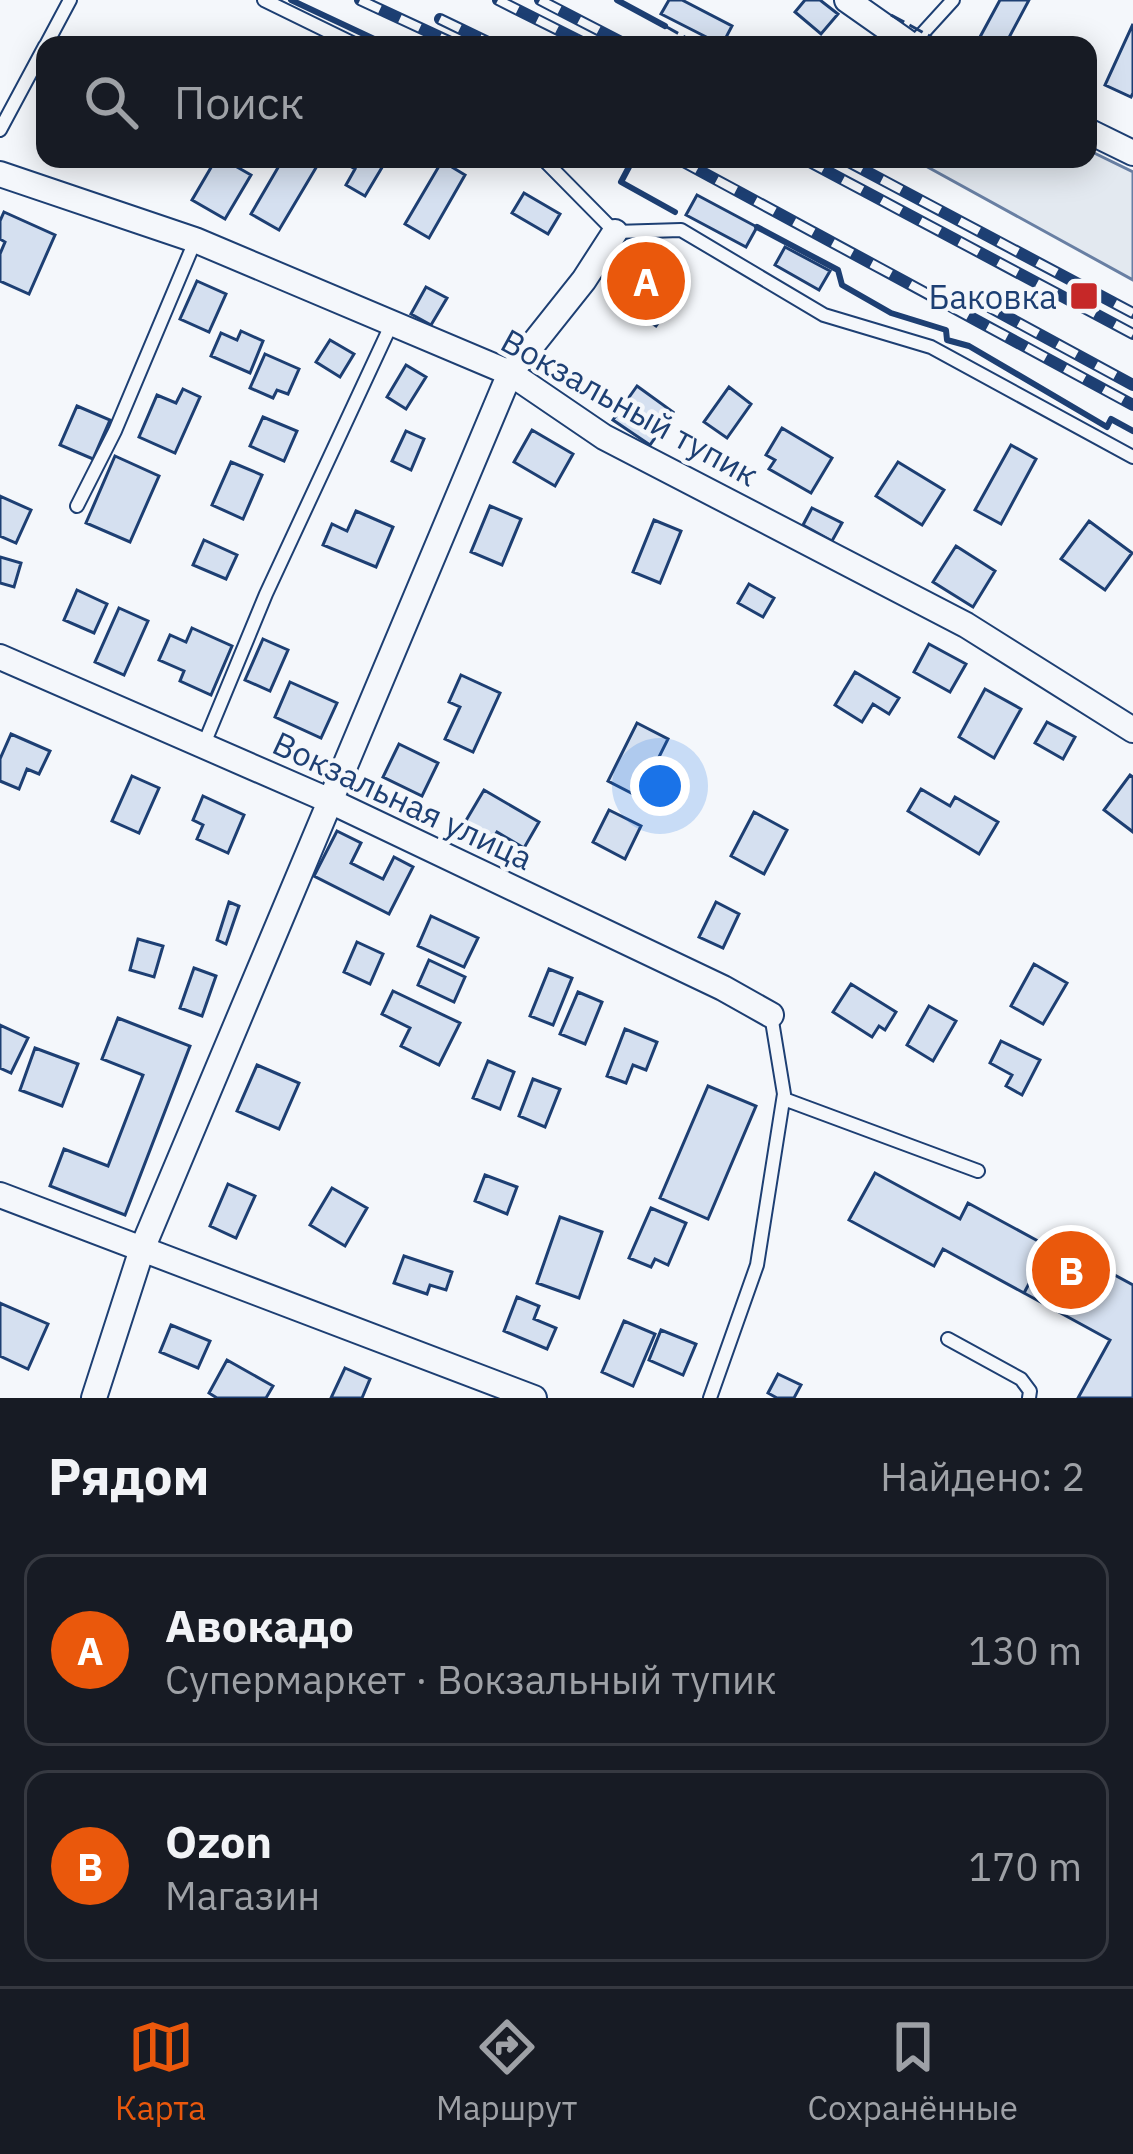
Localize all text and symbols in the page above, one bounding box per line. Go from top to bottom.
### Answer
search box [36,36,1097,168]
icon: search [78,69,144,135]
text: Поиск [174,73,304,131]
pin: A [607,236,685,326]
place label: Баковка [928,275,1057,318]
marker: Баковка [1068,280,1100,312]
street label: Вокзальный тупик [494,319,766,495]
street label: Вокзальная улица [266,721,540,879]
your location [630,756,690,816]
pin: B [1032,1225,1110,1315]
text: Рядом [48,1443,210,1509]
text: Найдено: 2 [880,1451,1085,1502]
text: Авокадо [165,1596,354,1654]
text: A [77,1625,103,1676]
text: 130 m [969,1625,1082,1676]
text: Супермаркет · Вокзальный тупик [165,1654,776,1705]
text: Ozon [165,1812,272,1870]
text: B [77,1841,103,1892]
text: 170 m [969,1841,1082,1892]
text: Магазин [165,1870,320,1921]
tab: Карта [115,2014,206,2129]
tab: Маршрут [436,2014,577,2129]
tab: Сохранённые [807,2014,1018,2129]

